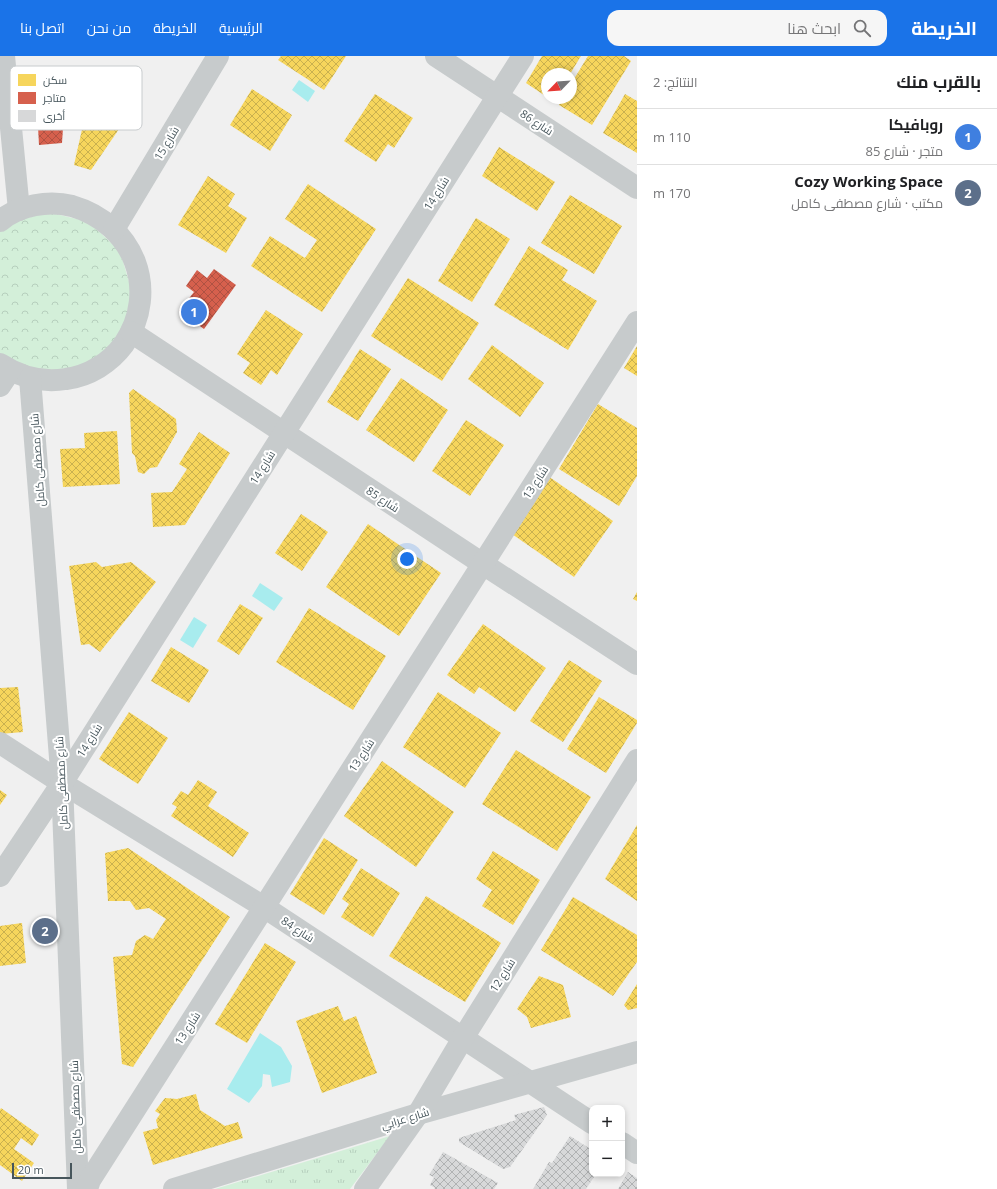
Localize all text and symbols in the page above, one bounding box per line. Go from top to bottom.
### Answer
search box [607,10,887,46]
text: الخريطة [911,15,977,41]
icon: search [851,17,873,39]
text: اتصل بنا [20,18,65,37]
text: من نحن [87,18,131,37]
text: الخريطة [153,18,197,37]
text: الرئيسية [219,18,263,37]
text: ابحث هنا [787,18,841,38]
legend [10,66,142,130]
north arrow [541,68,577,104]
text: بالقرب منك [896,70,981,93]
text: سكن [43,72,67,87]
text: النتائج: 2 [653,73,697,91]
text: متاجر [42,90,66,105]
street label: شارع 86 [517,106,557,139]
text: أخرى [43,108,65,123]
text: روبافيكا [888,114,943,134]
street label: شارع 15 [150,123,183,163]
text: 110 m [653,128,691,146]
text: 1 [964,128,972,146]
text: متجر · شارع 85 [865,142,943,160]
text: Cozy Working Space [794,171,943,191]
street label: شارع 14 [420,173,453,213]
text: 170 m [653,184,691,202]
text: 2 [964,184,972,202]
text: مكتب · شارع مصطفى كامل [791,194,943,212]
pin: 1 [181,297,207,327]
street label: شارع مصطفى كامل [26,413,49,507]
street label: شارع 14 [246,447,279,487]
street label: شارع 13 [519,462,552,502]
street label: شارع 85 [363,483,403,516]
your location [397,549,417,569]
street label: شارع 14 [73,720,106,760]
street label: شارع 13 [345,735,378,775]
street label: شارع مصطفى كامل [51,736,72,830]
street label: شارع 84 [278,913,318,946]
pin: 2 [32,916,58,946]
street label: شارع 12 [486,955,519,995]
street label: شارع 13 [171,1008,204,1048]
street label: شارع مصطفى كامل [66,1060,85,1154]
street label: شارع عرابي [379,1104,431,1134]
map controls [589,1105,625,1177]
button: + [589,1105,625,1141]
button: − [589,1141,625,1177]
scale bar [12,1161,72,1180]
text: 20 m [18,1162,44,1177]

